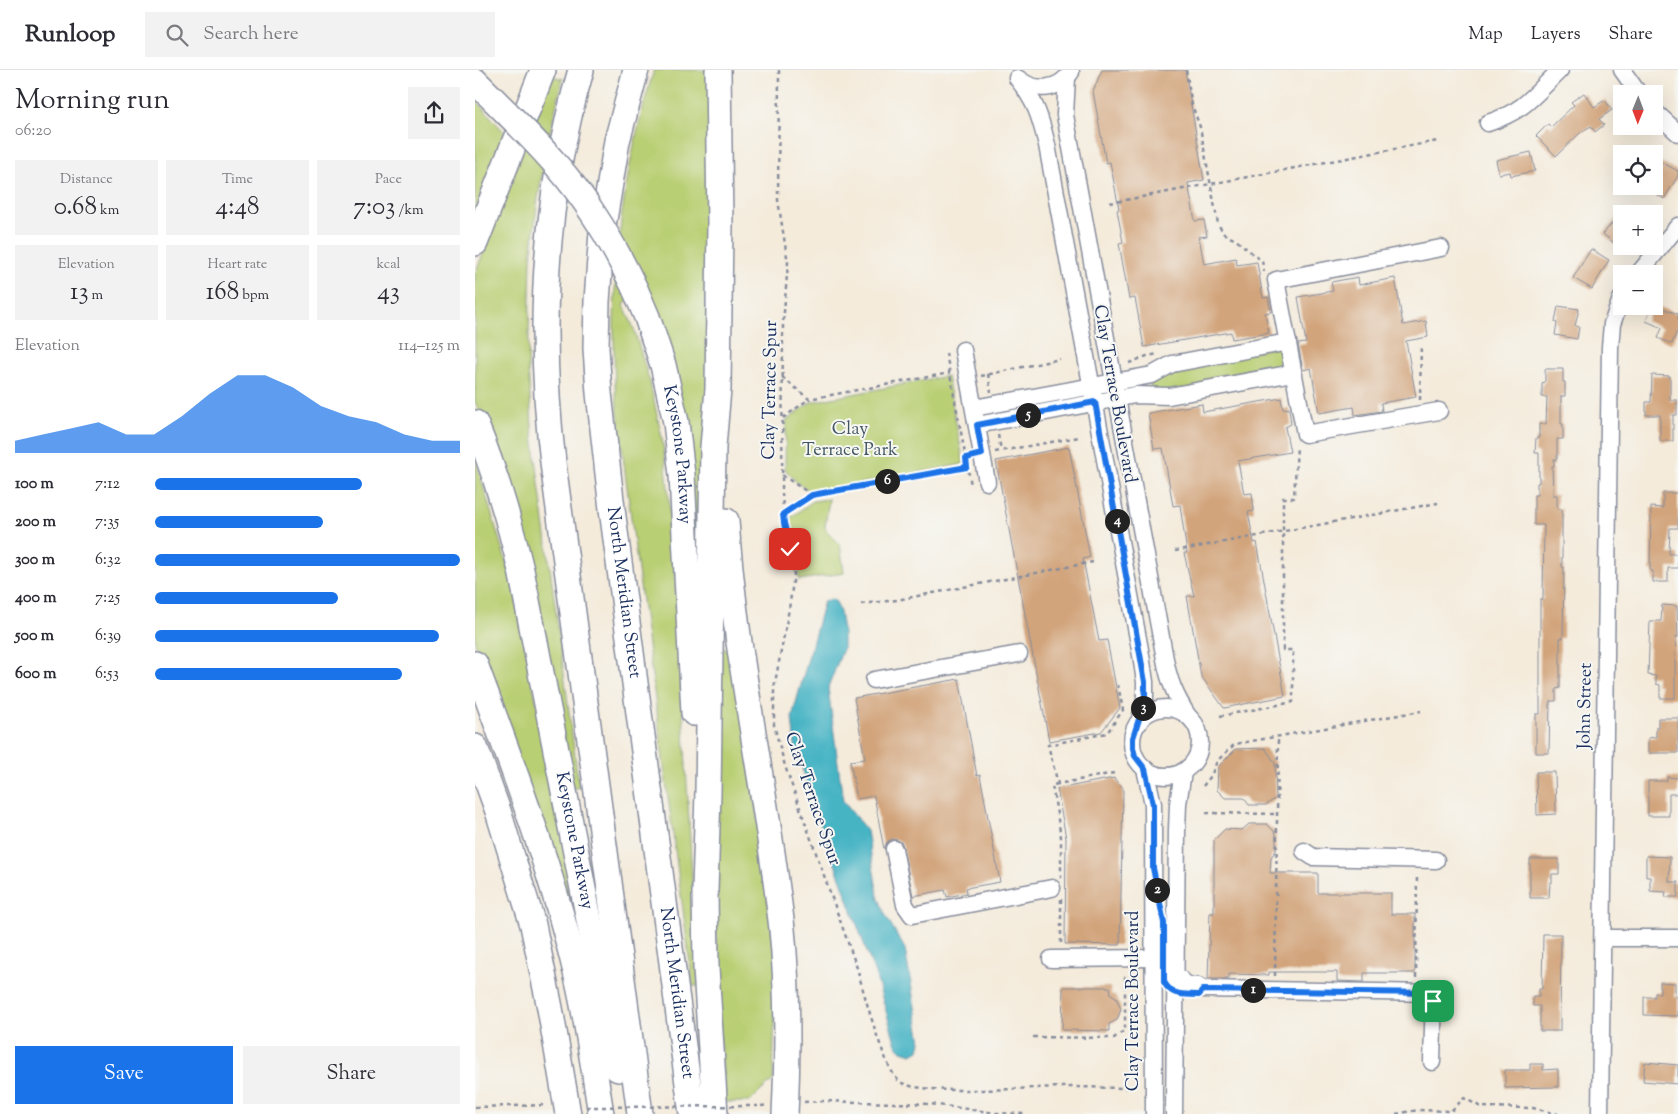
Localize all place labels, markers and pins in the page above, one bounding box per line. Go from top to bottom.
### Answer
pin: 5 [1015,402,1041,428]
pin: 6 [875,468,899,494]
pin: 4 [1105,508,1129,534]
pin [769,528,811,570]
pin: 3 [1131,696,1155,720]
pin: 2 [1145,878,1169,902]
pin: 1 [1241,978,1265,1002]
pin [1412,980,1454,1022]

